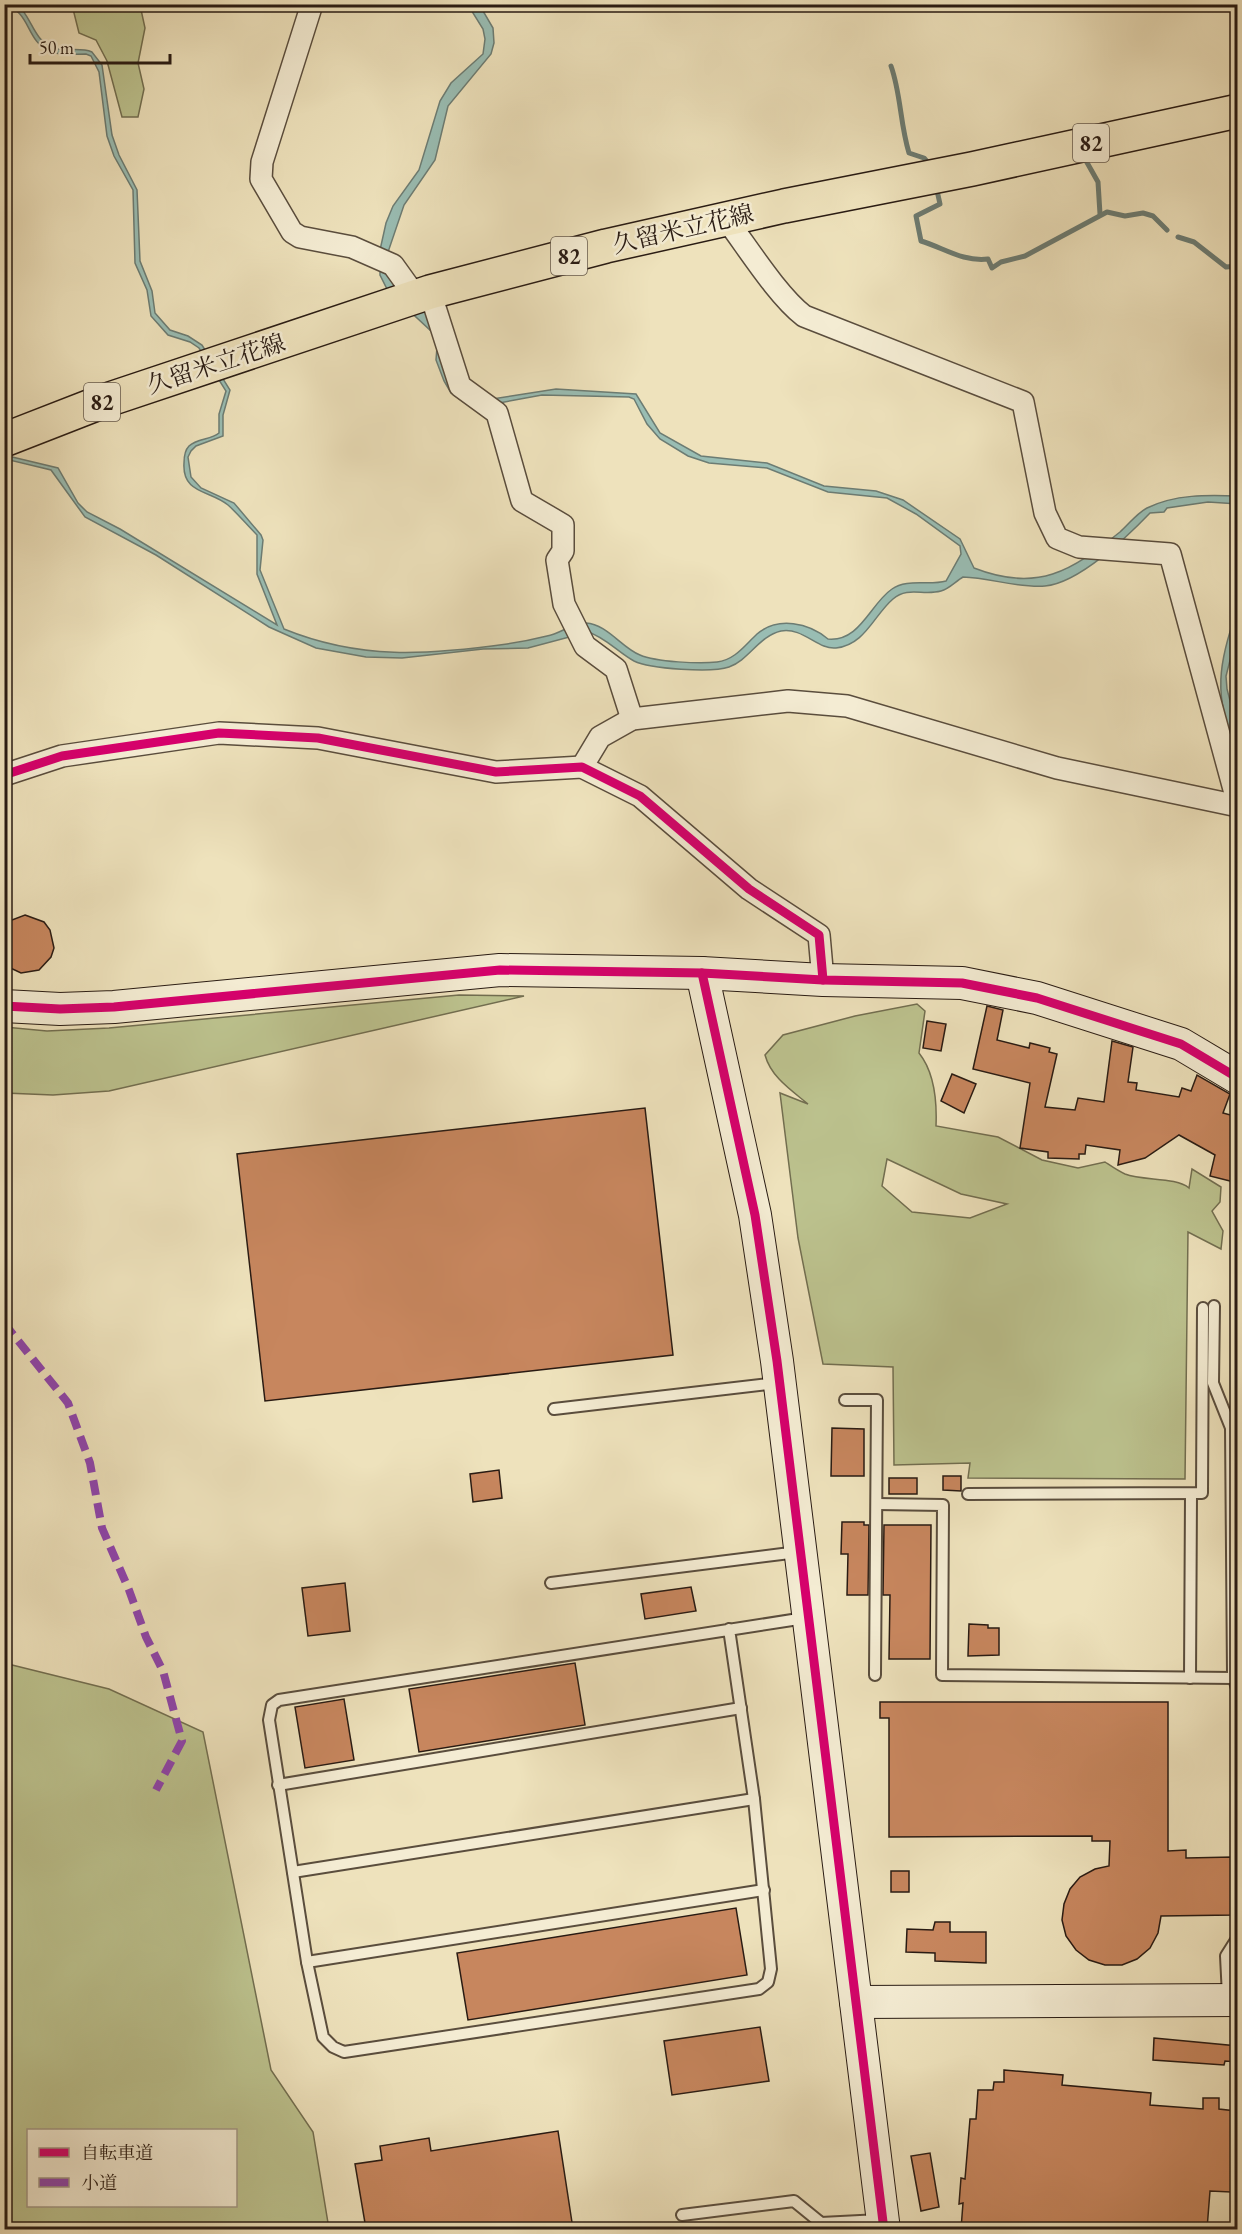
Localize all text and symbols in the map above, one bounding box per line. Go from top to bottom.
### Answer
scale bar [30,27,170,65]
text: 50 m [39,36,74,59]
road number: 82 [1073,124,1109,162]
street label: 久留米立花線 [609,197,757,260]
road number: 82 [551,237,587,275]
street label: 久留米立花線 [143,327,289,401]
road number: 82 [84,383,120,421]
legend [27,2129,237,2207]
text: 自転車道 [81,2141,153,2164]
text: 小道 [81,2171,117,2194]

